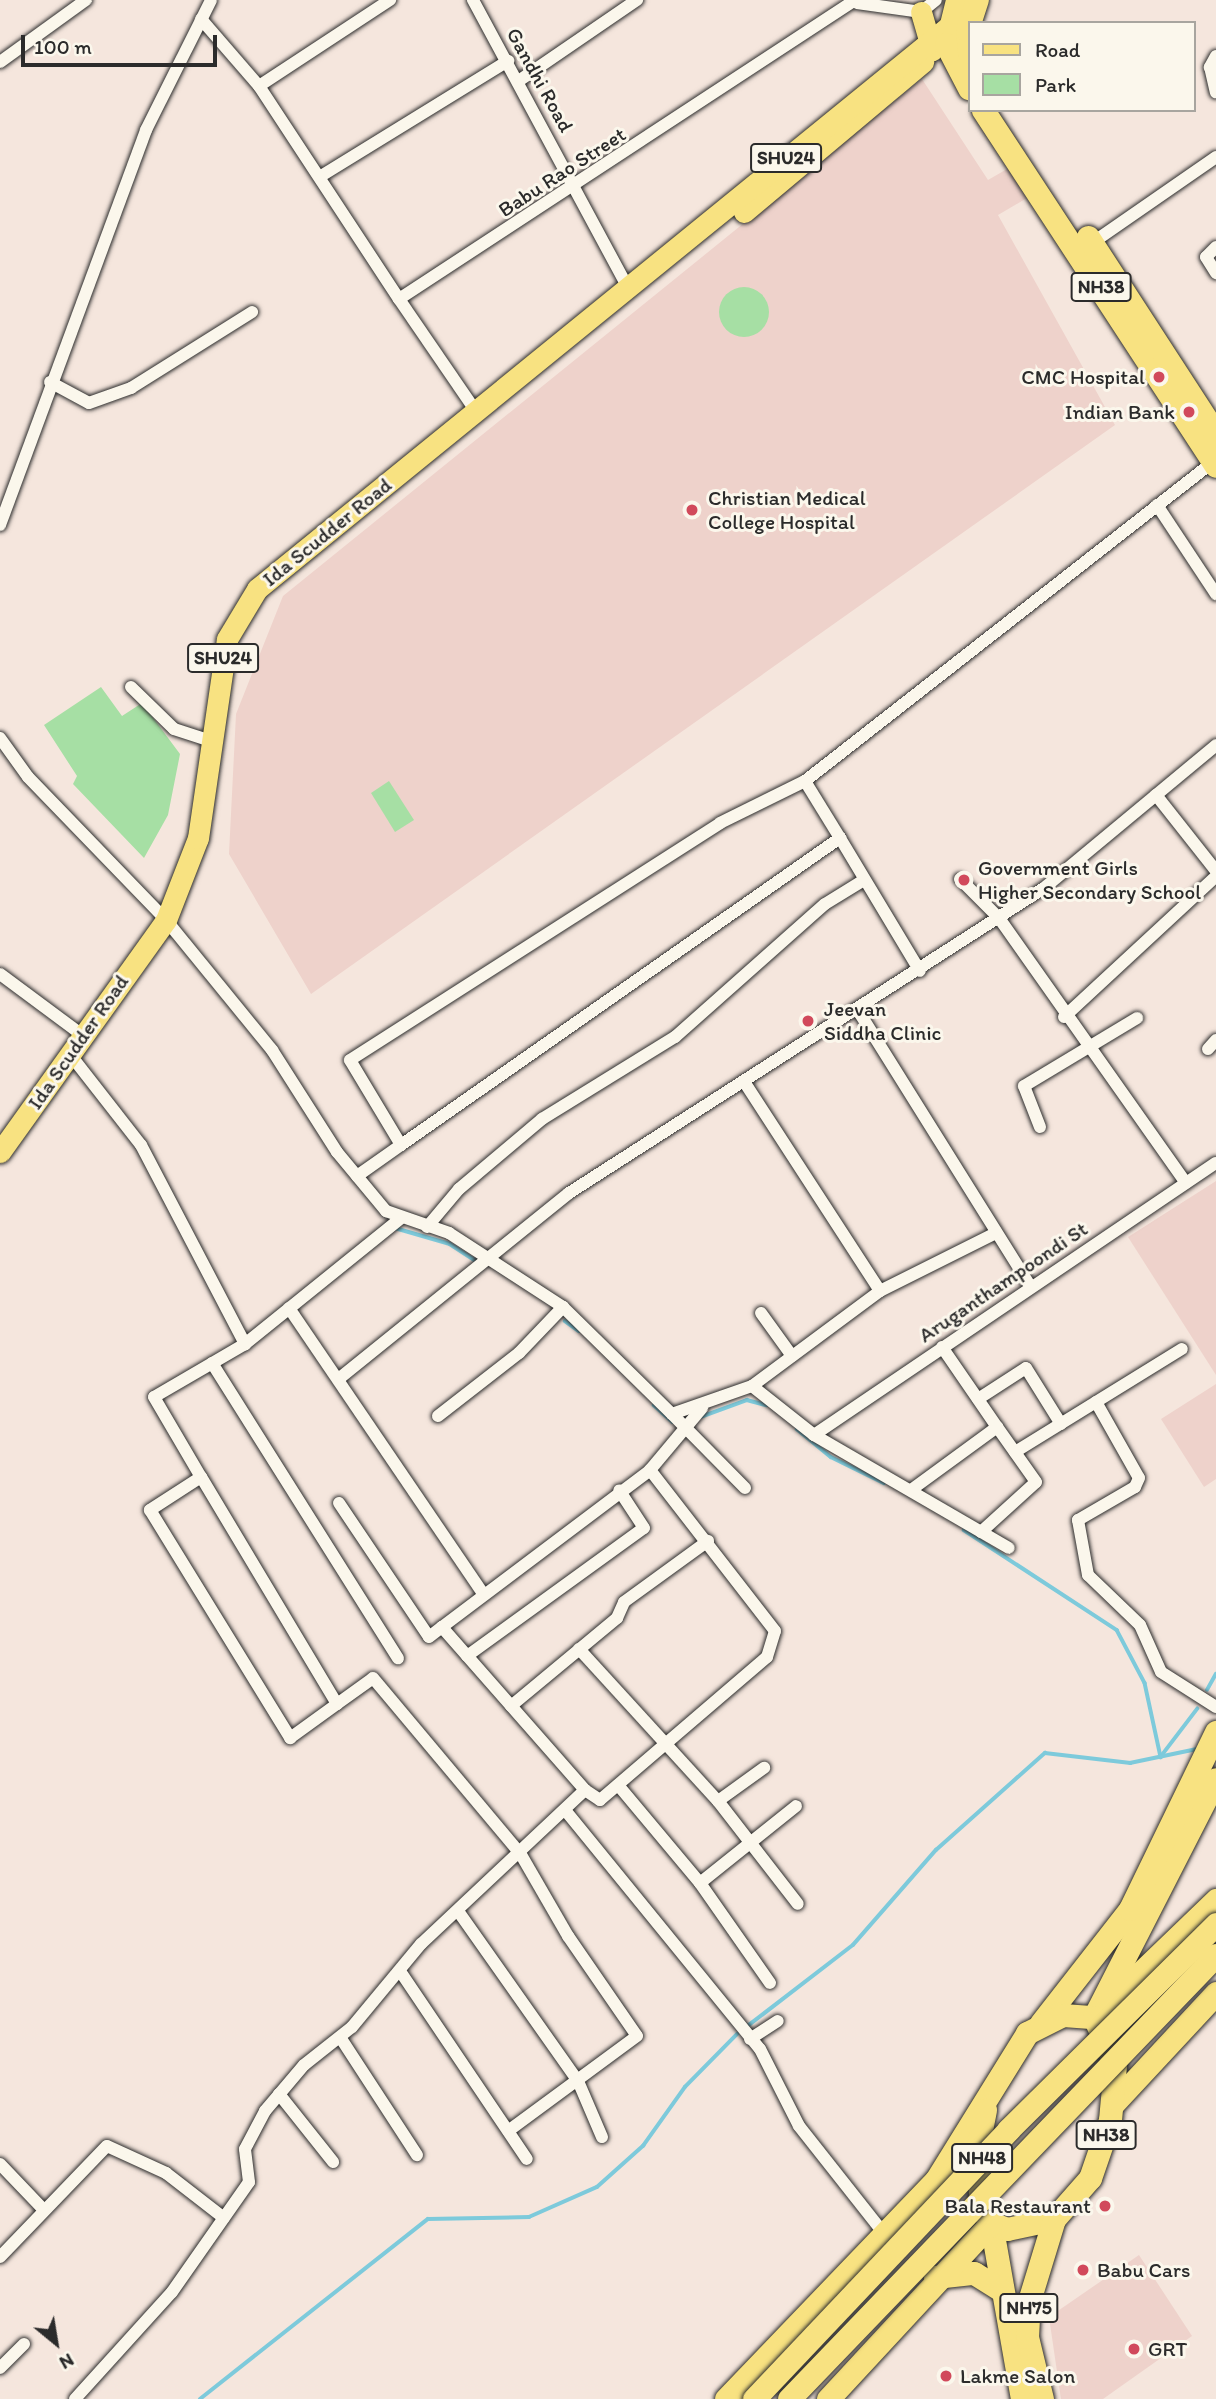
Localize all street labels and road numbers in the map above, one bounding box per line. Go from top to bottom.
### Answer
street label: Gandhi Road [501,24,579,136]
street label: Babu Rao Street [494,122,630,222]
road number: SHU24 [749,142,823,174]
road number: NH38 [1070,272,1132,302]
street label: Ida Scudder Road [257,472,397,592]
road number: SHU24 [186,642,260,674]
street label: Ida Scudder Road [22,970,134,1114]
street label: Aruganthampoondi St [914,1216,1092,1348]
road number: NH38 [1074,2120,1138,2150]
road number: NH48 [950,2142,1014,2174]
road number: NH75 [999,2292,1059,2324]

